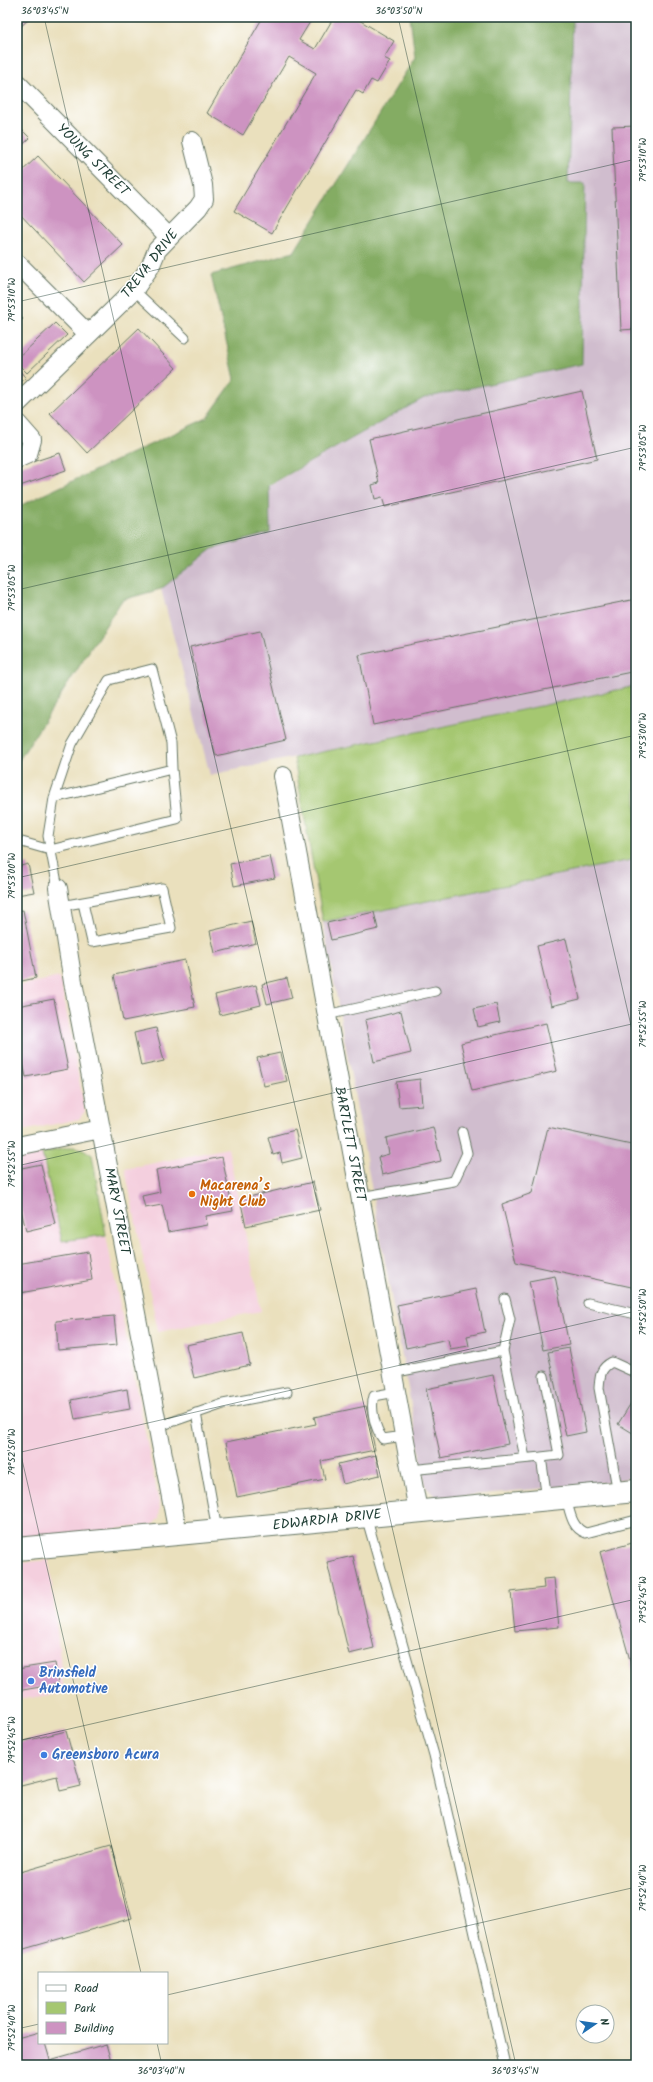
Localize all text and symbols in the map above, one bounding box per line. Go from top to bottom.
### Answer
text: 36°03'45"N [21,3,69,19]
text: 36°03'50"N [375,3,423,19]
street label: YOUNG STREET [51,118,136,203]
text: 79°53'10"W [635,137,651,182]
street label: TREVA DRIVE [116,224,185,303]
text: 79°53'10"W [4,277,20,322]
text: 79°53'05"W [635,424,651,471]
text: 79°53'05"W [4,564,20,611]
text: 79°53'00"W [635,713,651,759]
text: 79°53'00"W [4,853,20,899]
text: 79°52'55"W [635,1000,651,1048]
street label: BARTLETT STREET [328,1085,372,1205]
text: 79°52'55"W [4,1140,20,1188]
street label: MARY STREET [98,1166,137,1258]
place label: Macarena’s Night Club [200,1175,270,1213]
marker: Macarena’s Night Club [187,1189,197,1199]
text: 79°52'50"W [635,1288,651,1336]
text: 79°52'50"W [4,1428,20,1476]
street label: EDWARDIA DRIVE [271,1503,383,1537]
text: 79°52'45"W [635,1576,651,1624]
place label: Brinsfield Automotive [39,1662,108,1700]
marker: Brinsfield Automotive [26,1676,36,1686]
text: 79°52'45"W [4,1716,20,1764]
place label: Greensboro Acura [52,1744,159,1766]
marker: Greensboro Acura [39,1750,49,1760]
text: 79°52'40"W [635,1864,651,1912]
legend [38,1972,168,2044]
text: Road [74,1979,99,1998]
text: Park [74,1999,96,2018]
text: 79°52'40"W [4,2004,20,2052]
north arrow [575,2004,615,2044]
text: N [594,2017,613,2027]
text: Building [74,2019,114,2038]
text: 36°03'40"N [137,2063,185,2079]
text: 36°03'45"N [491,2063,539,2079]

